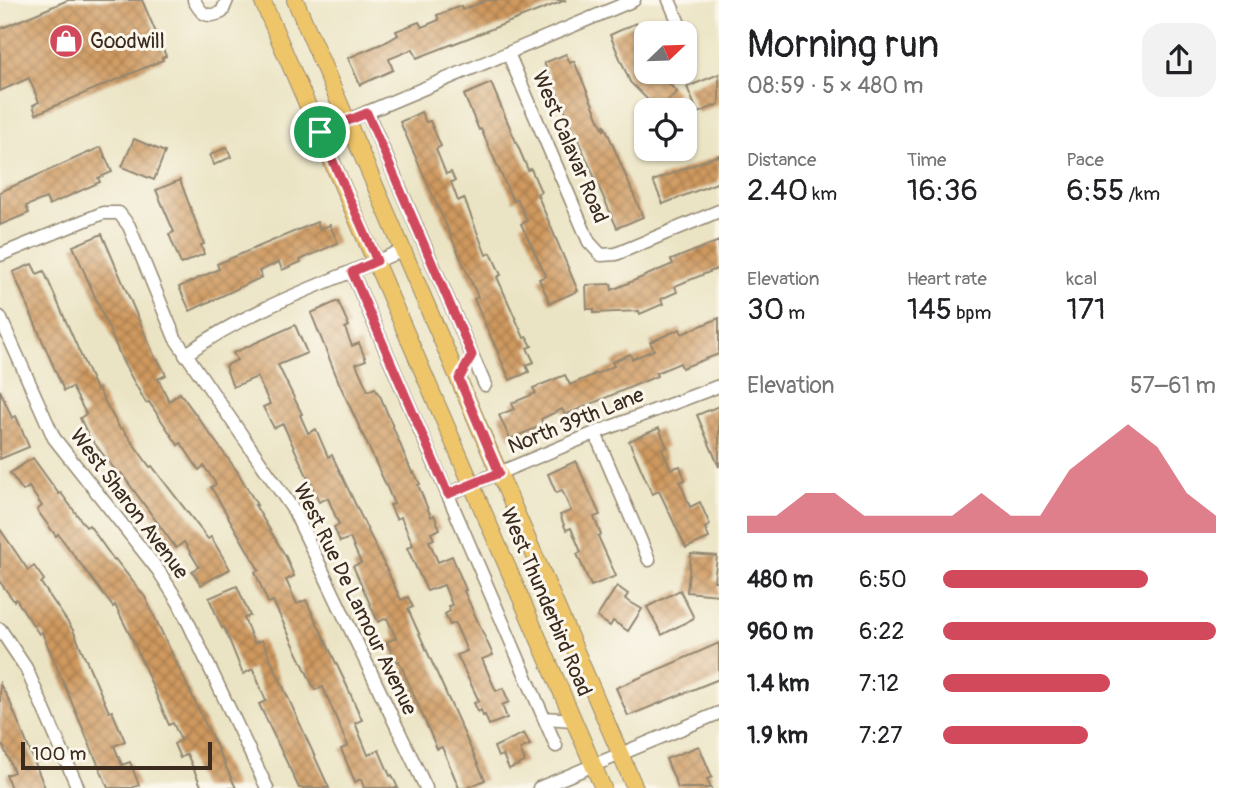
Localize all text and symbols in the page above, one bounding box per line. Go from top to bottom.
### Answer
north arrow [634,21,696,84]
map controls [634,21,697,161]
text: Morning run [747,21,939,69]
shop icon: Goodwill [47,22,85,60]
button: share [1142,23,1216,97]
place label: Goodwill [90,28,165,55]
street label: West Calavar Road [526,67,614,227]
text: 08:59 · 5 × 480 m [747,71,923,100]
button: locate [634,98,697,161]
pin [290,102,350,162]
icon: arrive [301,113,339,151]
text: Distance [747,148,816,172]
text: Time [907,148,946,172]
text: Pace [1066,148,1104,172]
text: 2.40 [747,172,808,209]
text: 16:36 [907,172,978,209]
text: 6:55 [1066,172,1124,209]
text: km [808,182,837,206]
text: /km [1124,182,1160,206]
text: Elevation [747,267,819,291]
text: Heart rate [907,267,987,291]
text: kcal [1066,267,1097,291]
text: 30 [747,291,784,328]
text: 145 [907,291,952,328]
text: 171 [1066,291,1106,328]
text: m [784,301,805,325]
text: bpm [952,301,991,325]
text: Elevation [747,371,835,400]
text: 57–61 m [1130,371,1216,400]
street label: North 39th Lane [504,381,649,461]
street label: West Sharon Avenue [64,423,195,585]
street label: West Rue De Lamour Avenue [287,478,423,720]
street label: West Thunderbird Road [494,504,598,700]
text: 480 m [747,565,813,594]
text: 6:50 [859,565,907,594]
text: 960 m [747,617,813,646]
text: 6:22 [859,617,904,646]
text: 1.4 km [747,669,809,698]
text: 7:12 [859,669,899,698]
text: 1.9 km [747,721,808,750]
text: 7:27 [859,721,902,750]
scale bar [21,739,212,771]
text: 100 m [32,742,86,766]

